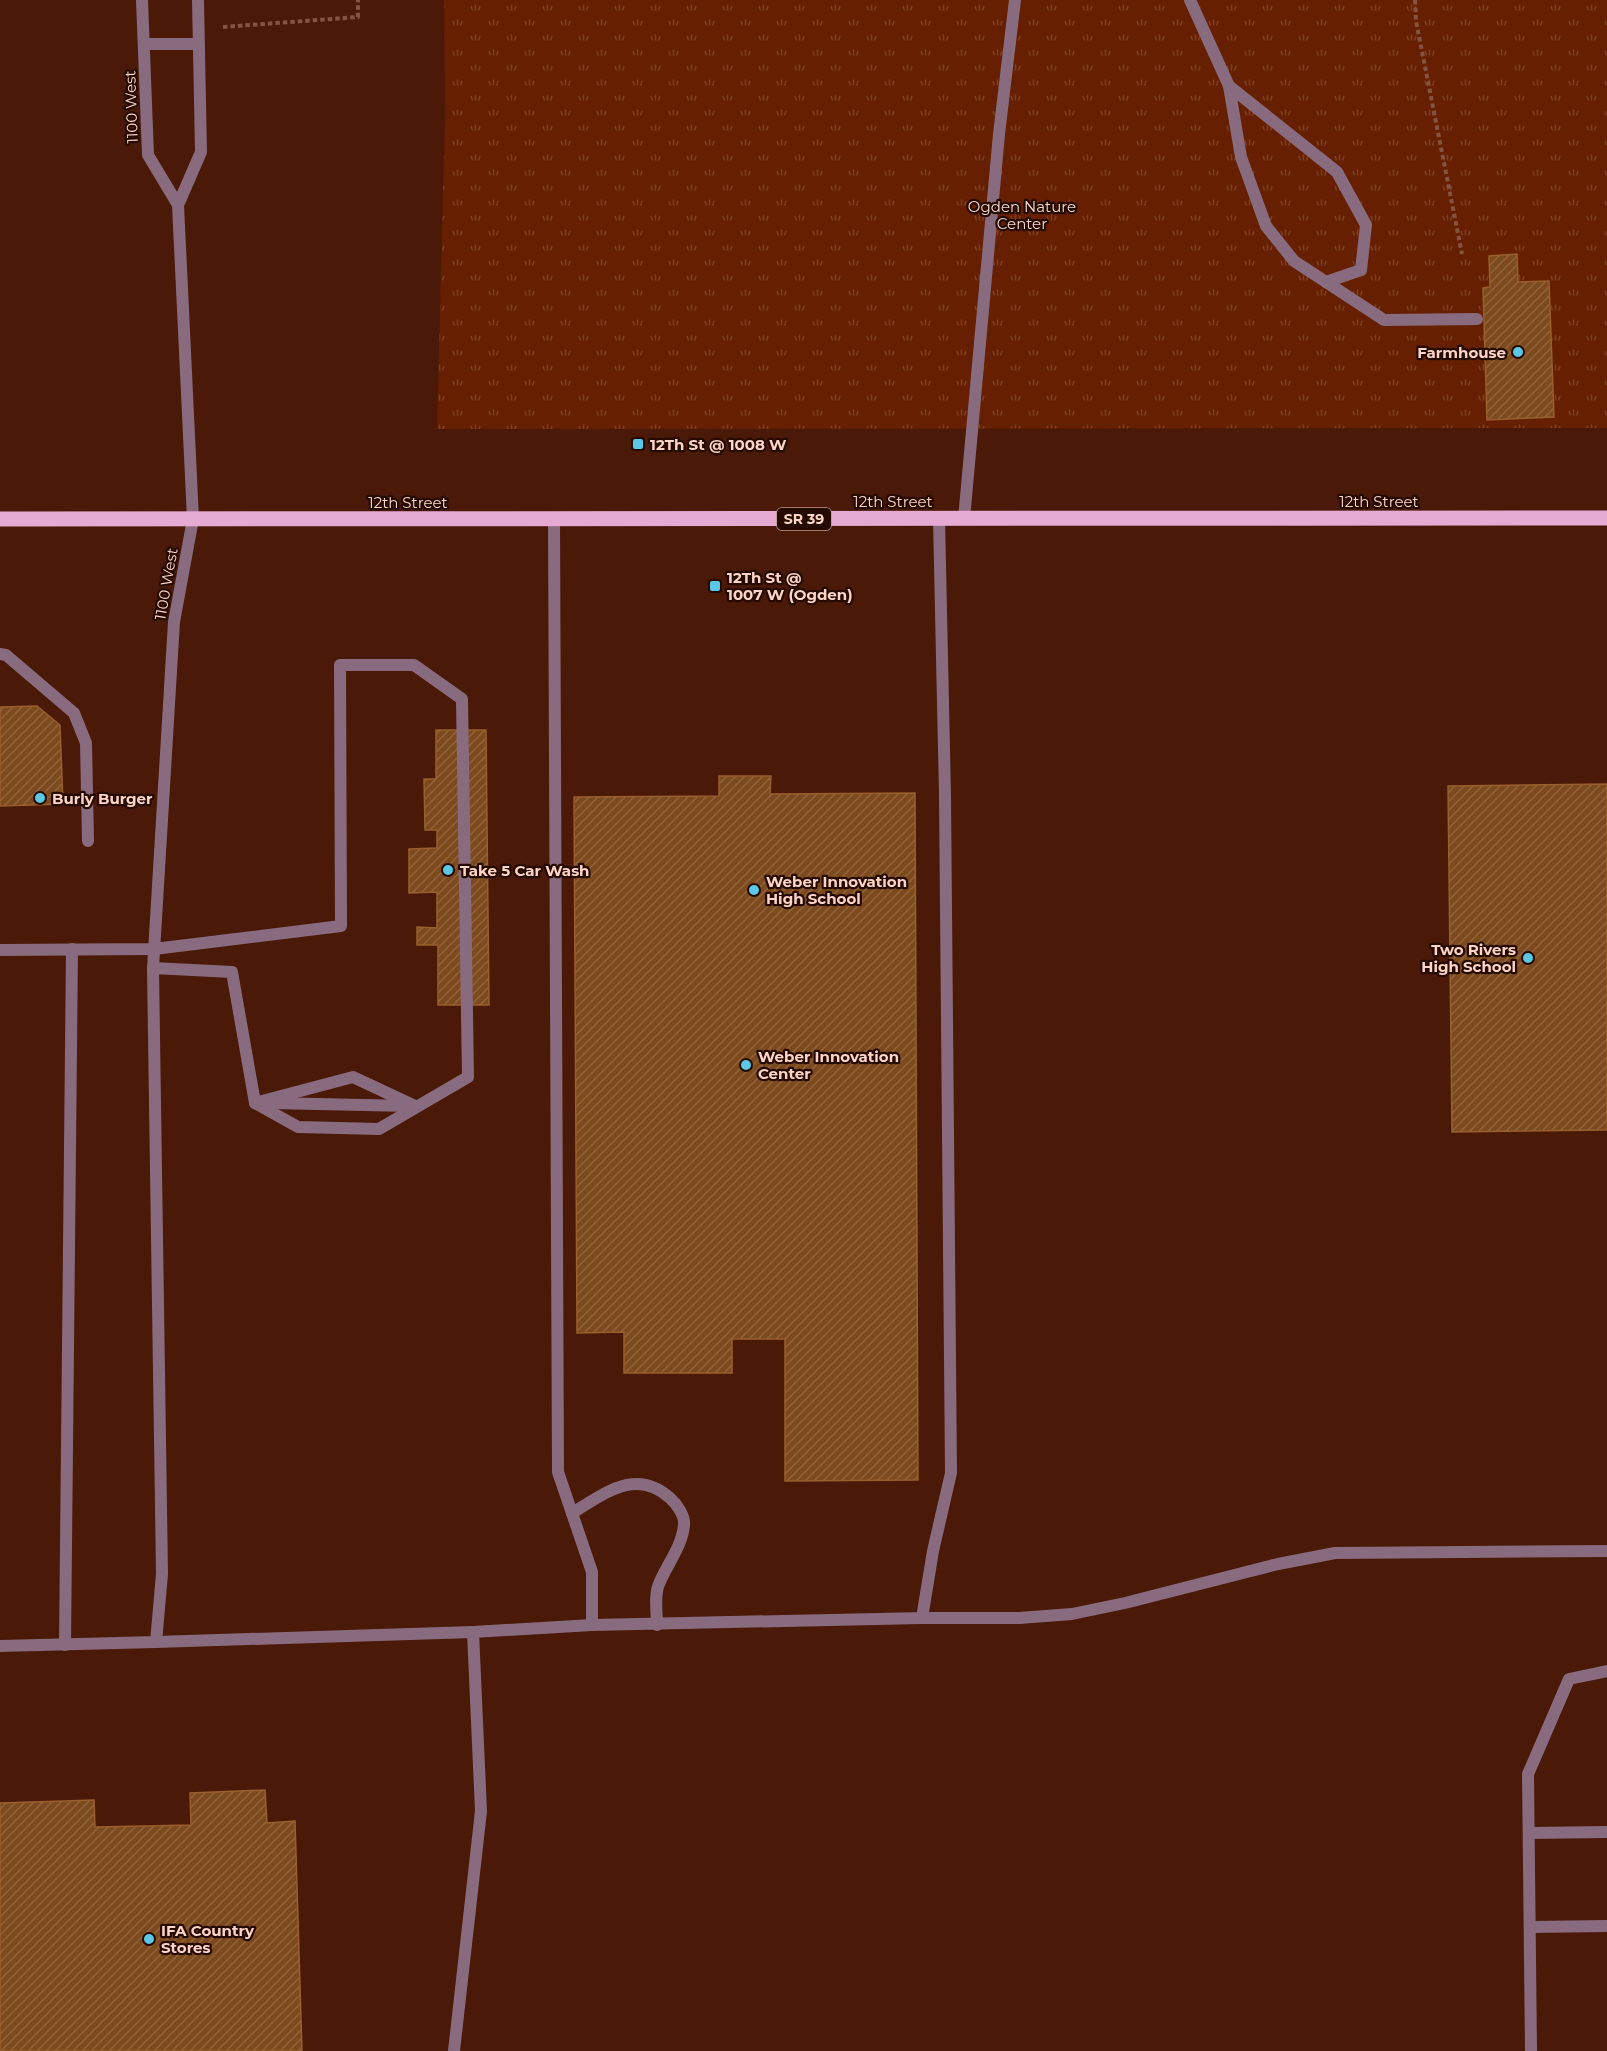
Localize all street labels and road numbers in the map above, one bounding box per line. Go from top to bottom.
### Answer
street label: 1100 West [120,70,142,144]
street label: 12th Street [853,492,933,511]
street label: 12th Street [1339,492,1419,511]
street label: 12th Street [368,493,448,512]
road number: SR 39 [777,508,831,530]
street label: 1100 West [150,546,182,622]

